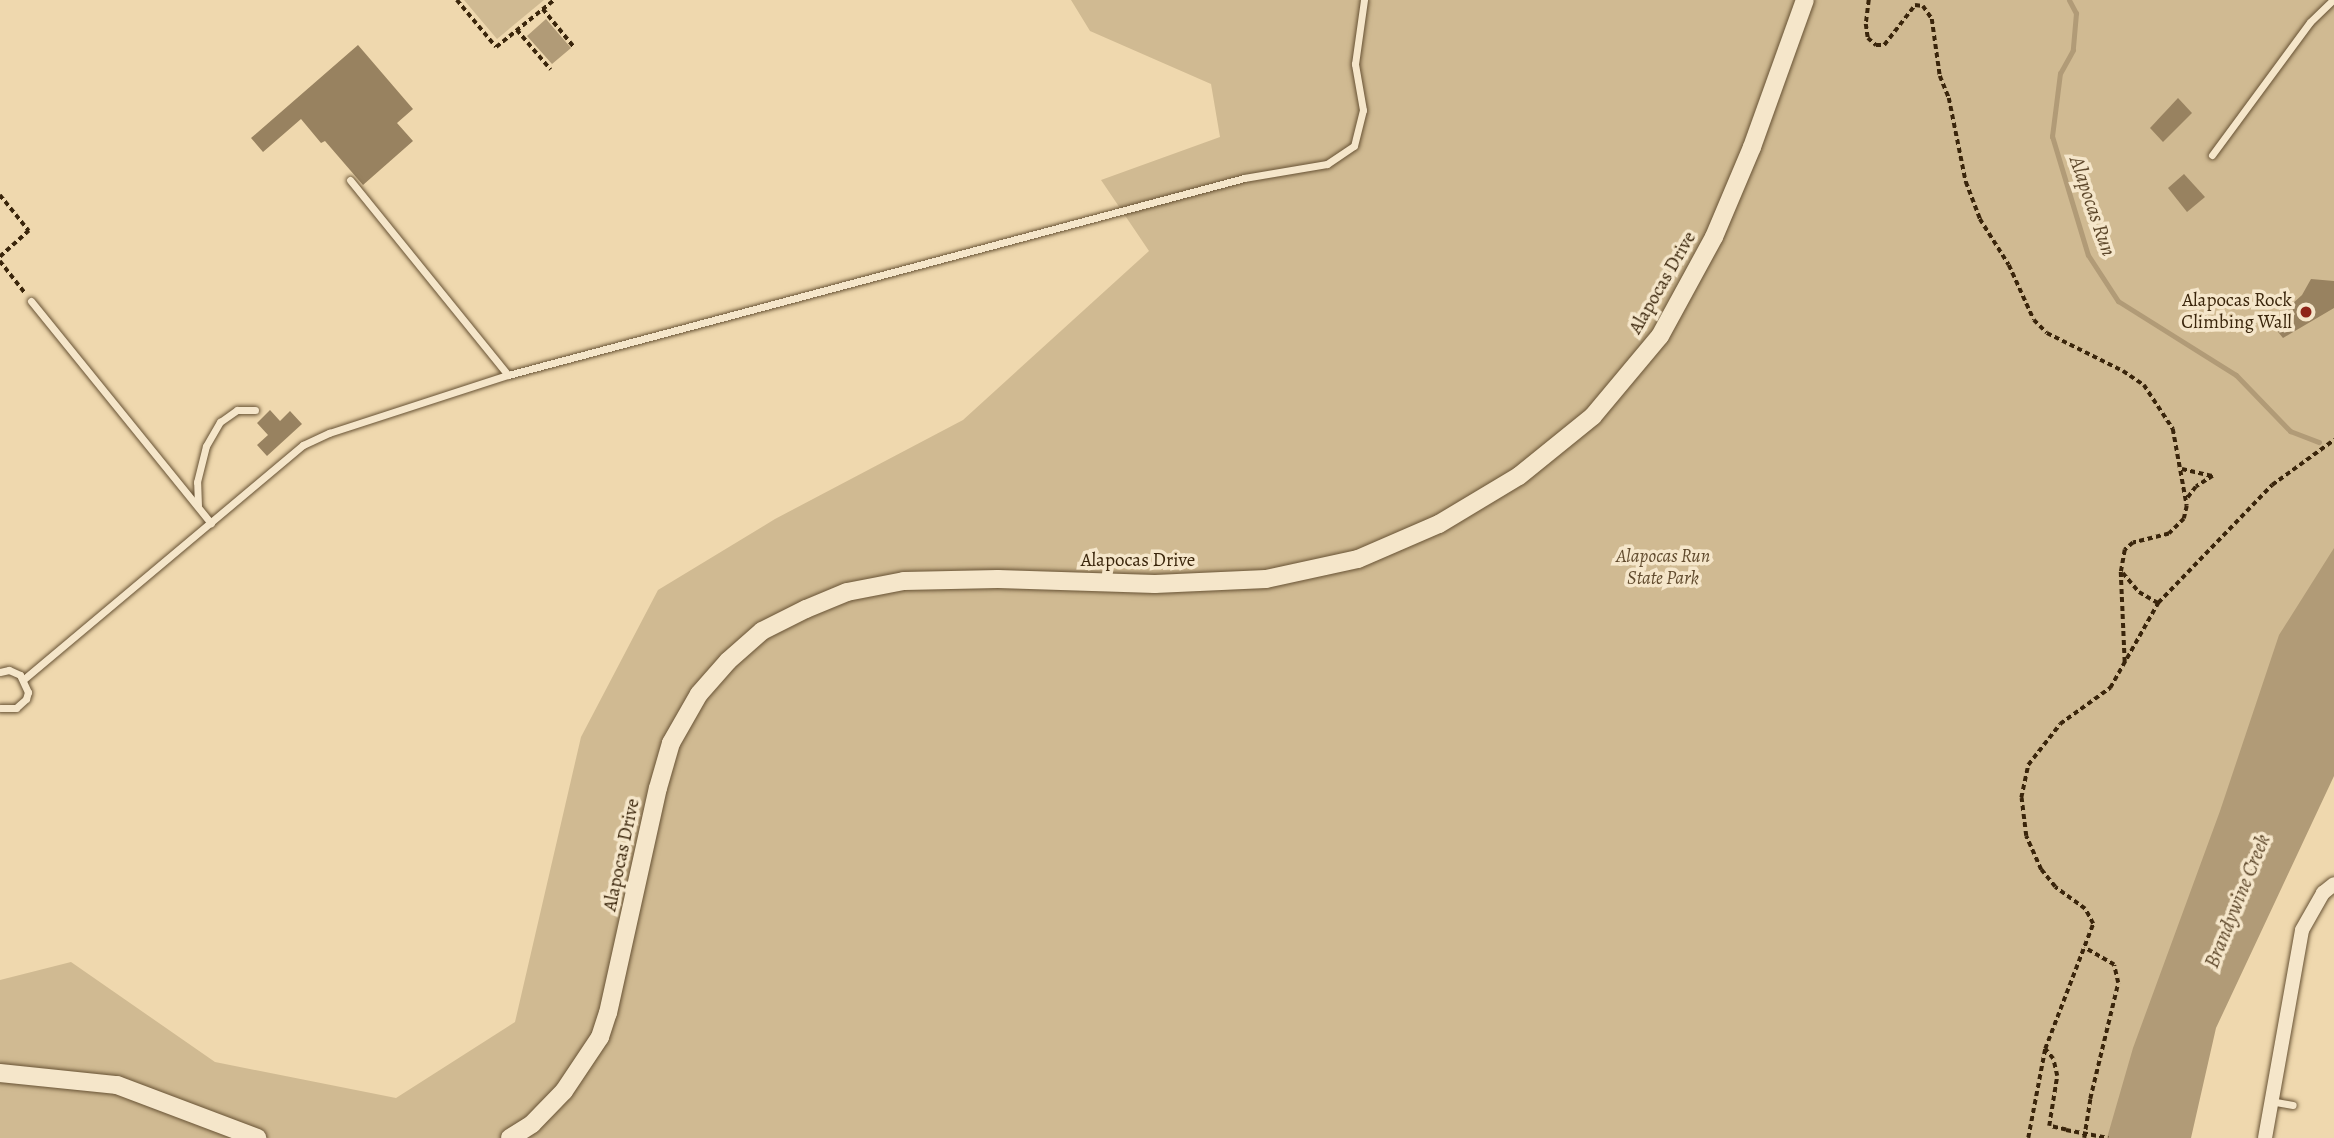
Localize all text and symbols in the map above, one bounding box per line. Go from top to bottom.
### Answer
water label: Alapocas Run [2064,153,2122,259]
street label: Alapocas Drive [1625,228,1701,338]
place label: Alapocas Rock Climbing Wall [2181,290,2292,334]
marker: Alapocas Rock Climbing Wall [2298,304,2314,320]
park label: Alapocas Run State Park [1616,546,1710,590]
street label: Alapocas Drive [1081,550,1195,572]
street label: Alapocas Drive [599,797,645,913]
water label: Brandywine Creek [2199,830,2275,972]

